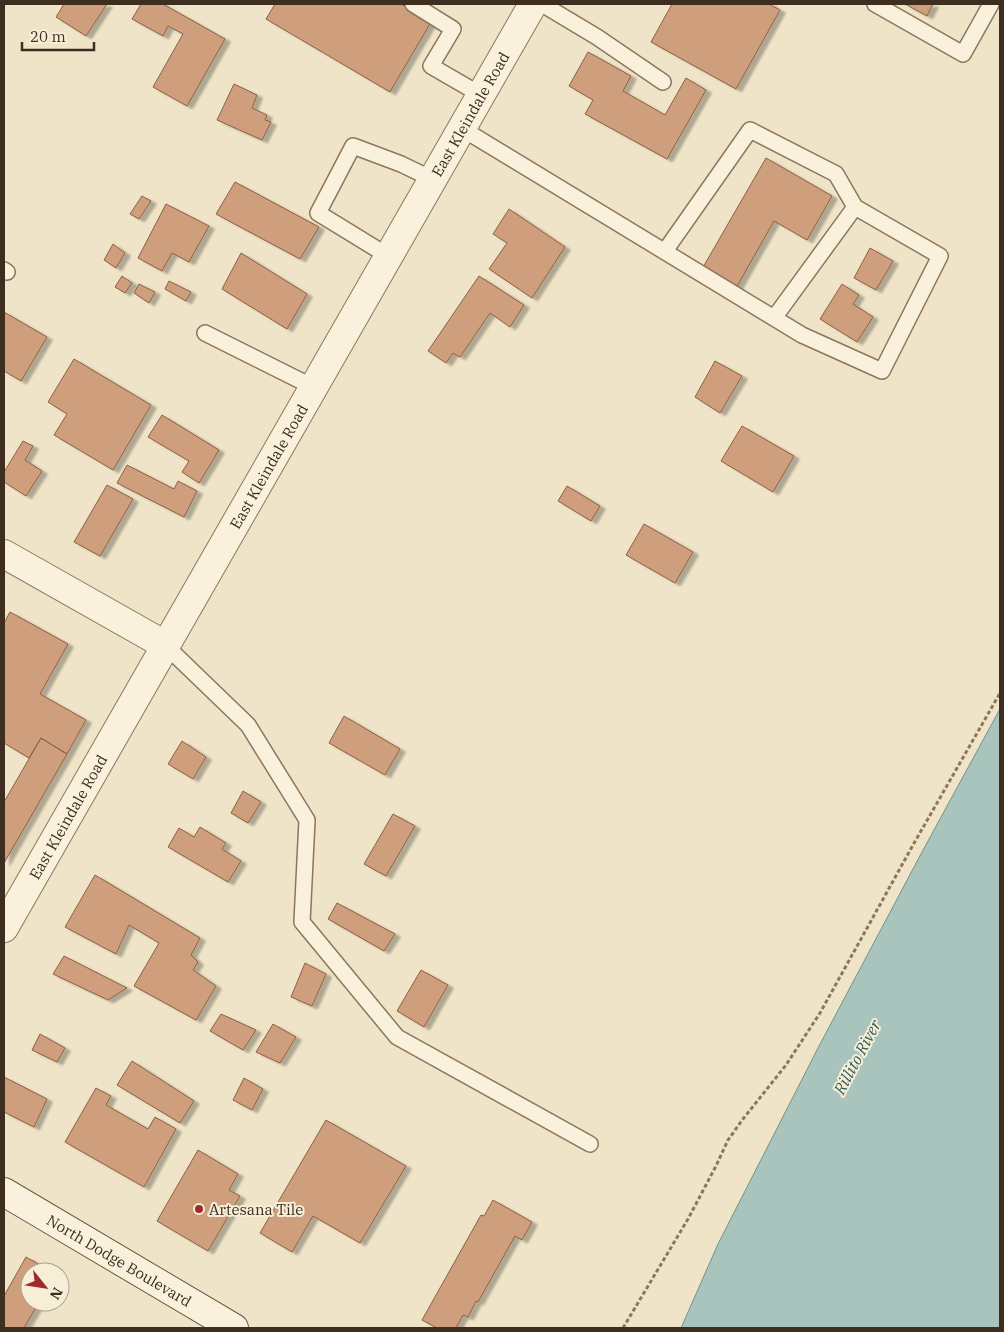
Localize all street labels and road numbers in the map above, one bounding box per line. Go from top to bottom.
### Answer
street label: East Kleindale Road [427,48,513,180]
street label: East Kleindale Road [225,401,311,532]
street label: East Kleindale Road [24,751,111,883]
street label: North Dodge Boulevard [44,1210,194,1310]

